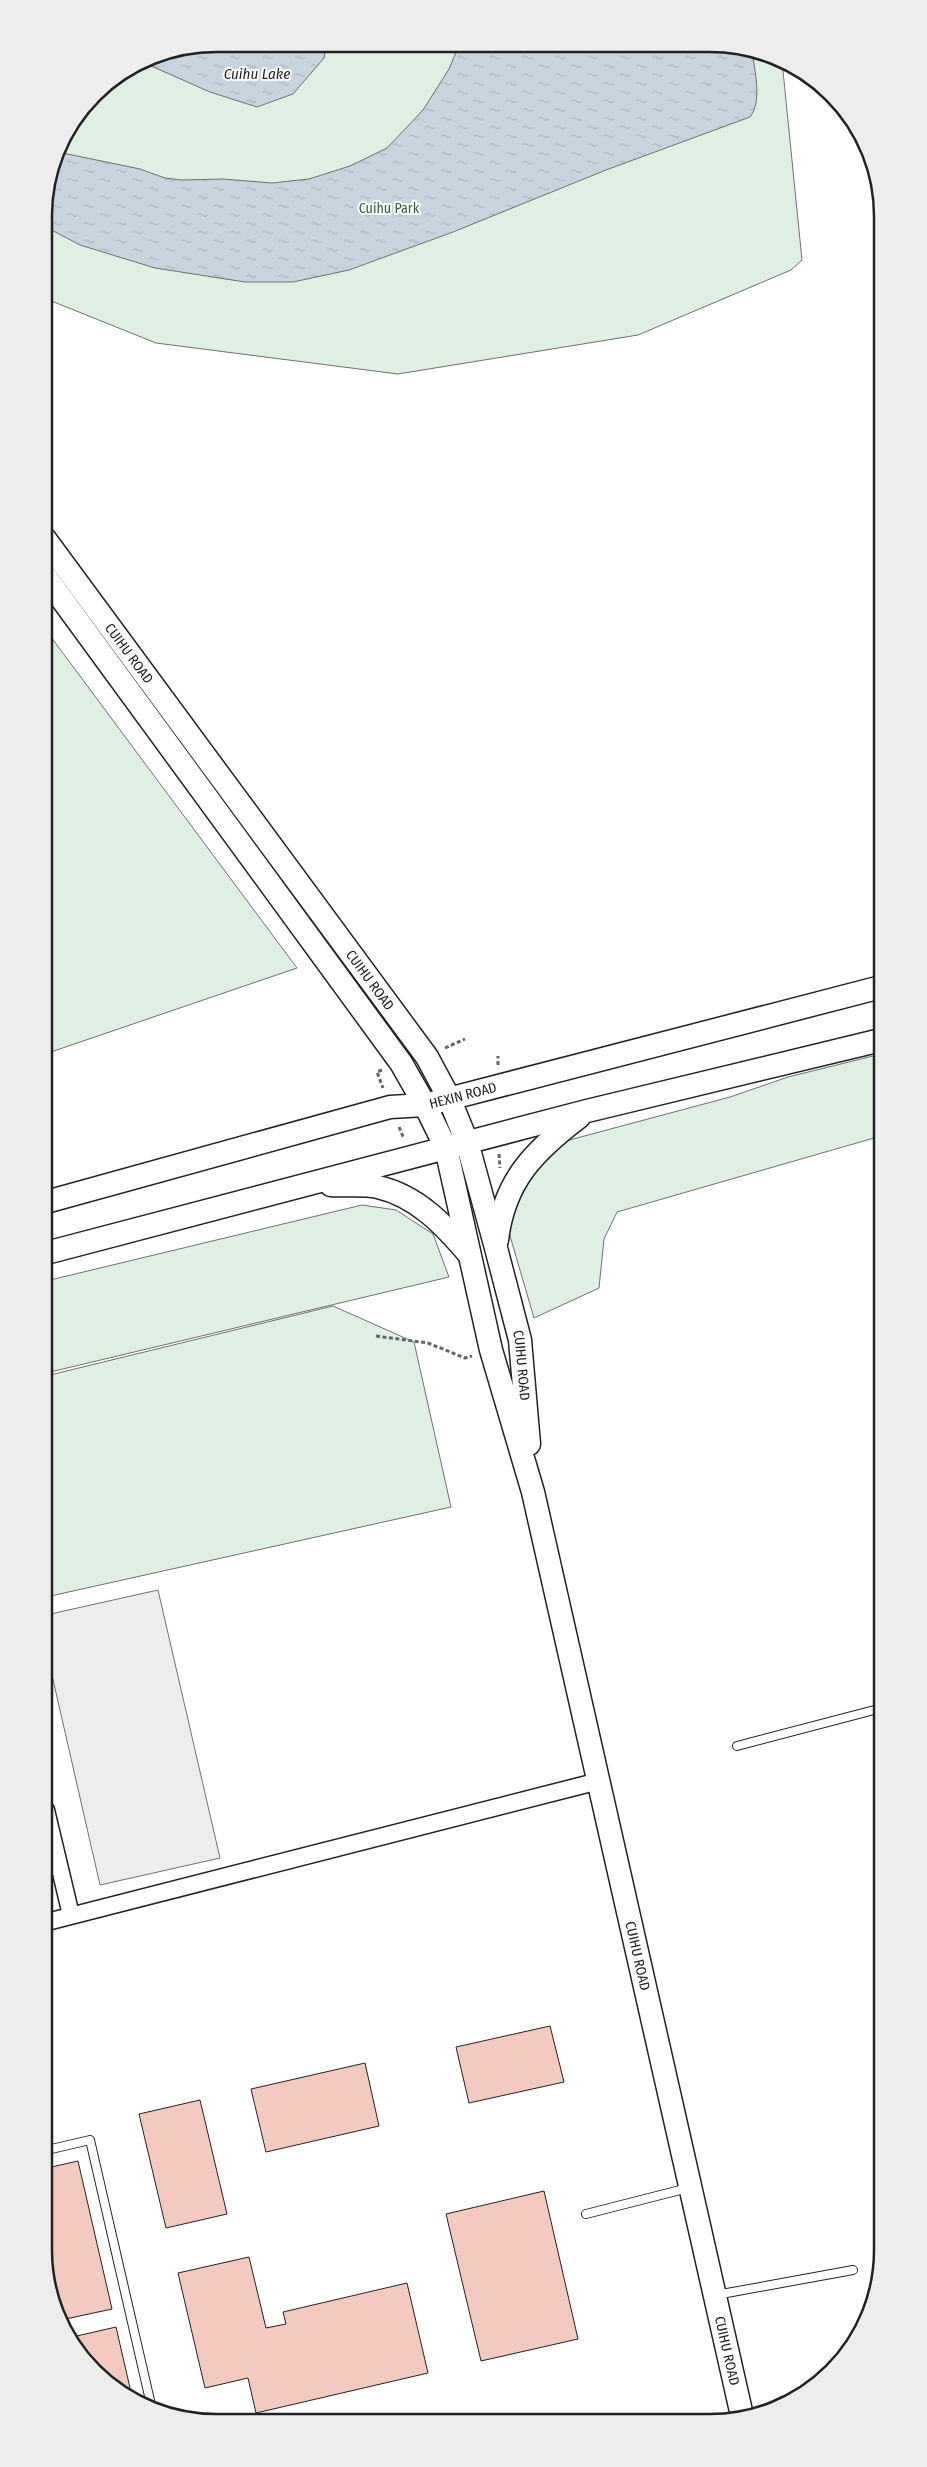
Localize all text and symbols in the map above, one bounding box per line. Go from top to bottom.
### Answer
water label: Cuihu Lake [224,65,290,83]
park label: Cuihu Park [359,200,420,217]
street label: CUIHU ROAD [101,620,157,687]
street label: CUIHU ROAD [342,947,398,1014]
street label: HEXIN ROAD [427,1079,499,1113]
street label: CUIHU ROAD [509,1328,533,1401]
street label: CUIHU ROAD [621,1920,654,1992]
street label: CUIHU ROAD [711,2315,743,2387]

